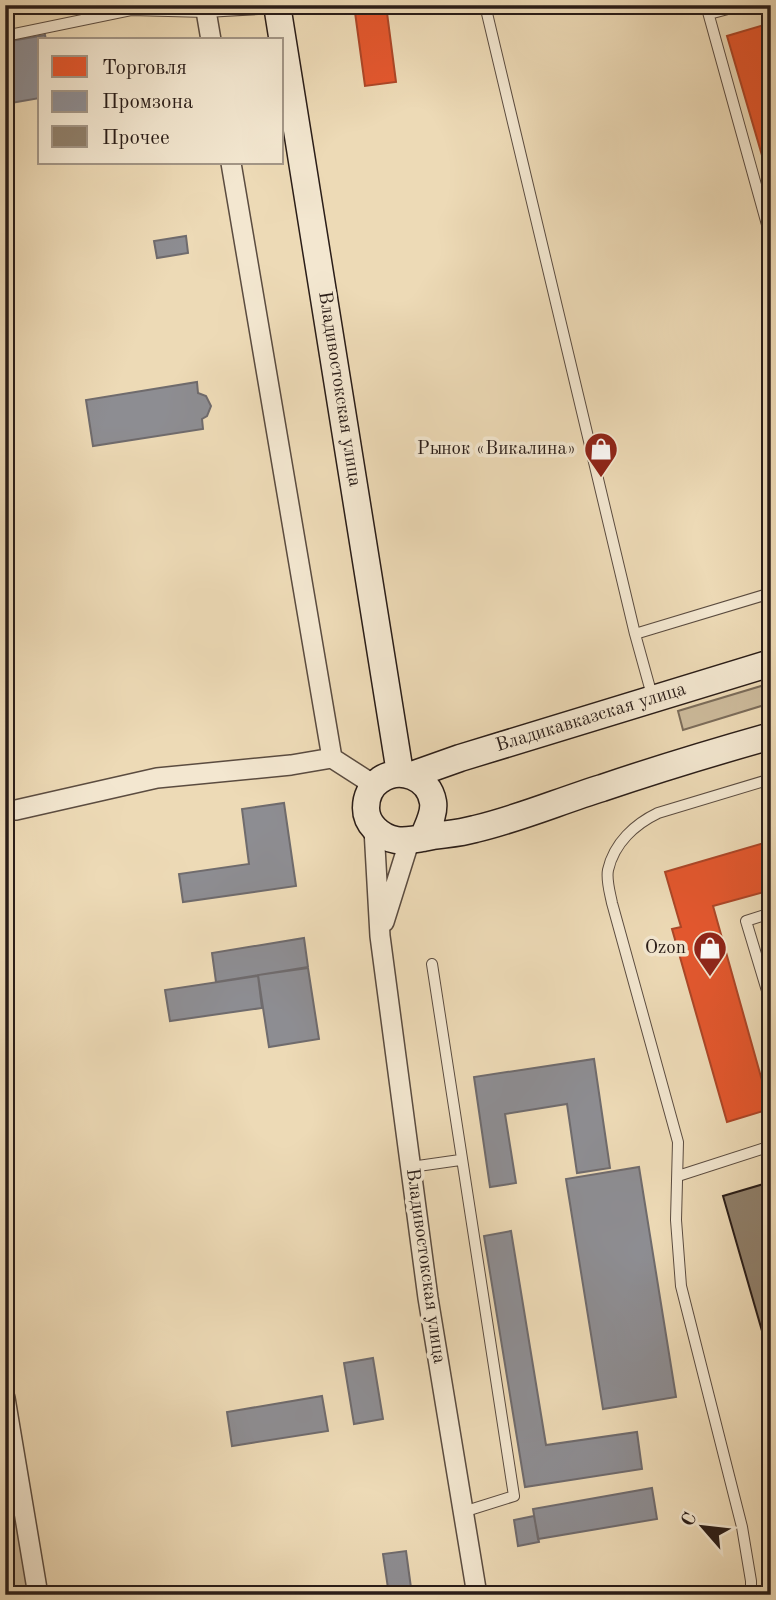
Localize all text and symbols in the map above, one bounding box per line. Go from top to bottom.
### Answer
legend [38,38,284,164]
text: Торговля [102,58,187,79]
text: Промзона [102,92,193,113]
text: Прочее [102,128,170,149]
street label: Владивостокская улица [314,290,364,489]
shop icon: Рынок «Викалина» [582,430,620,479]
place label: Рынок «Викалина» [417,440,576,459]
street label: Владикавказская улица [494,680,689,756]
shop icon: Ozon [691,929,729,978]
place label: Ozon [645,939,686,958]
street label: Владивостокская улица [402,1167,448,1366]
north arrow [668,1492,738,1562]
text: С [679,1510,702,1530]

